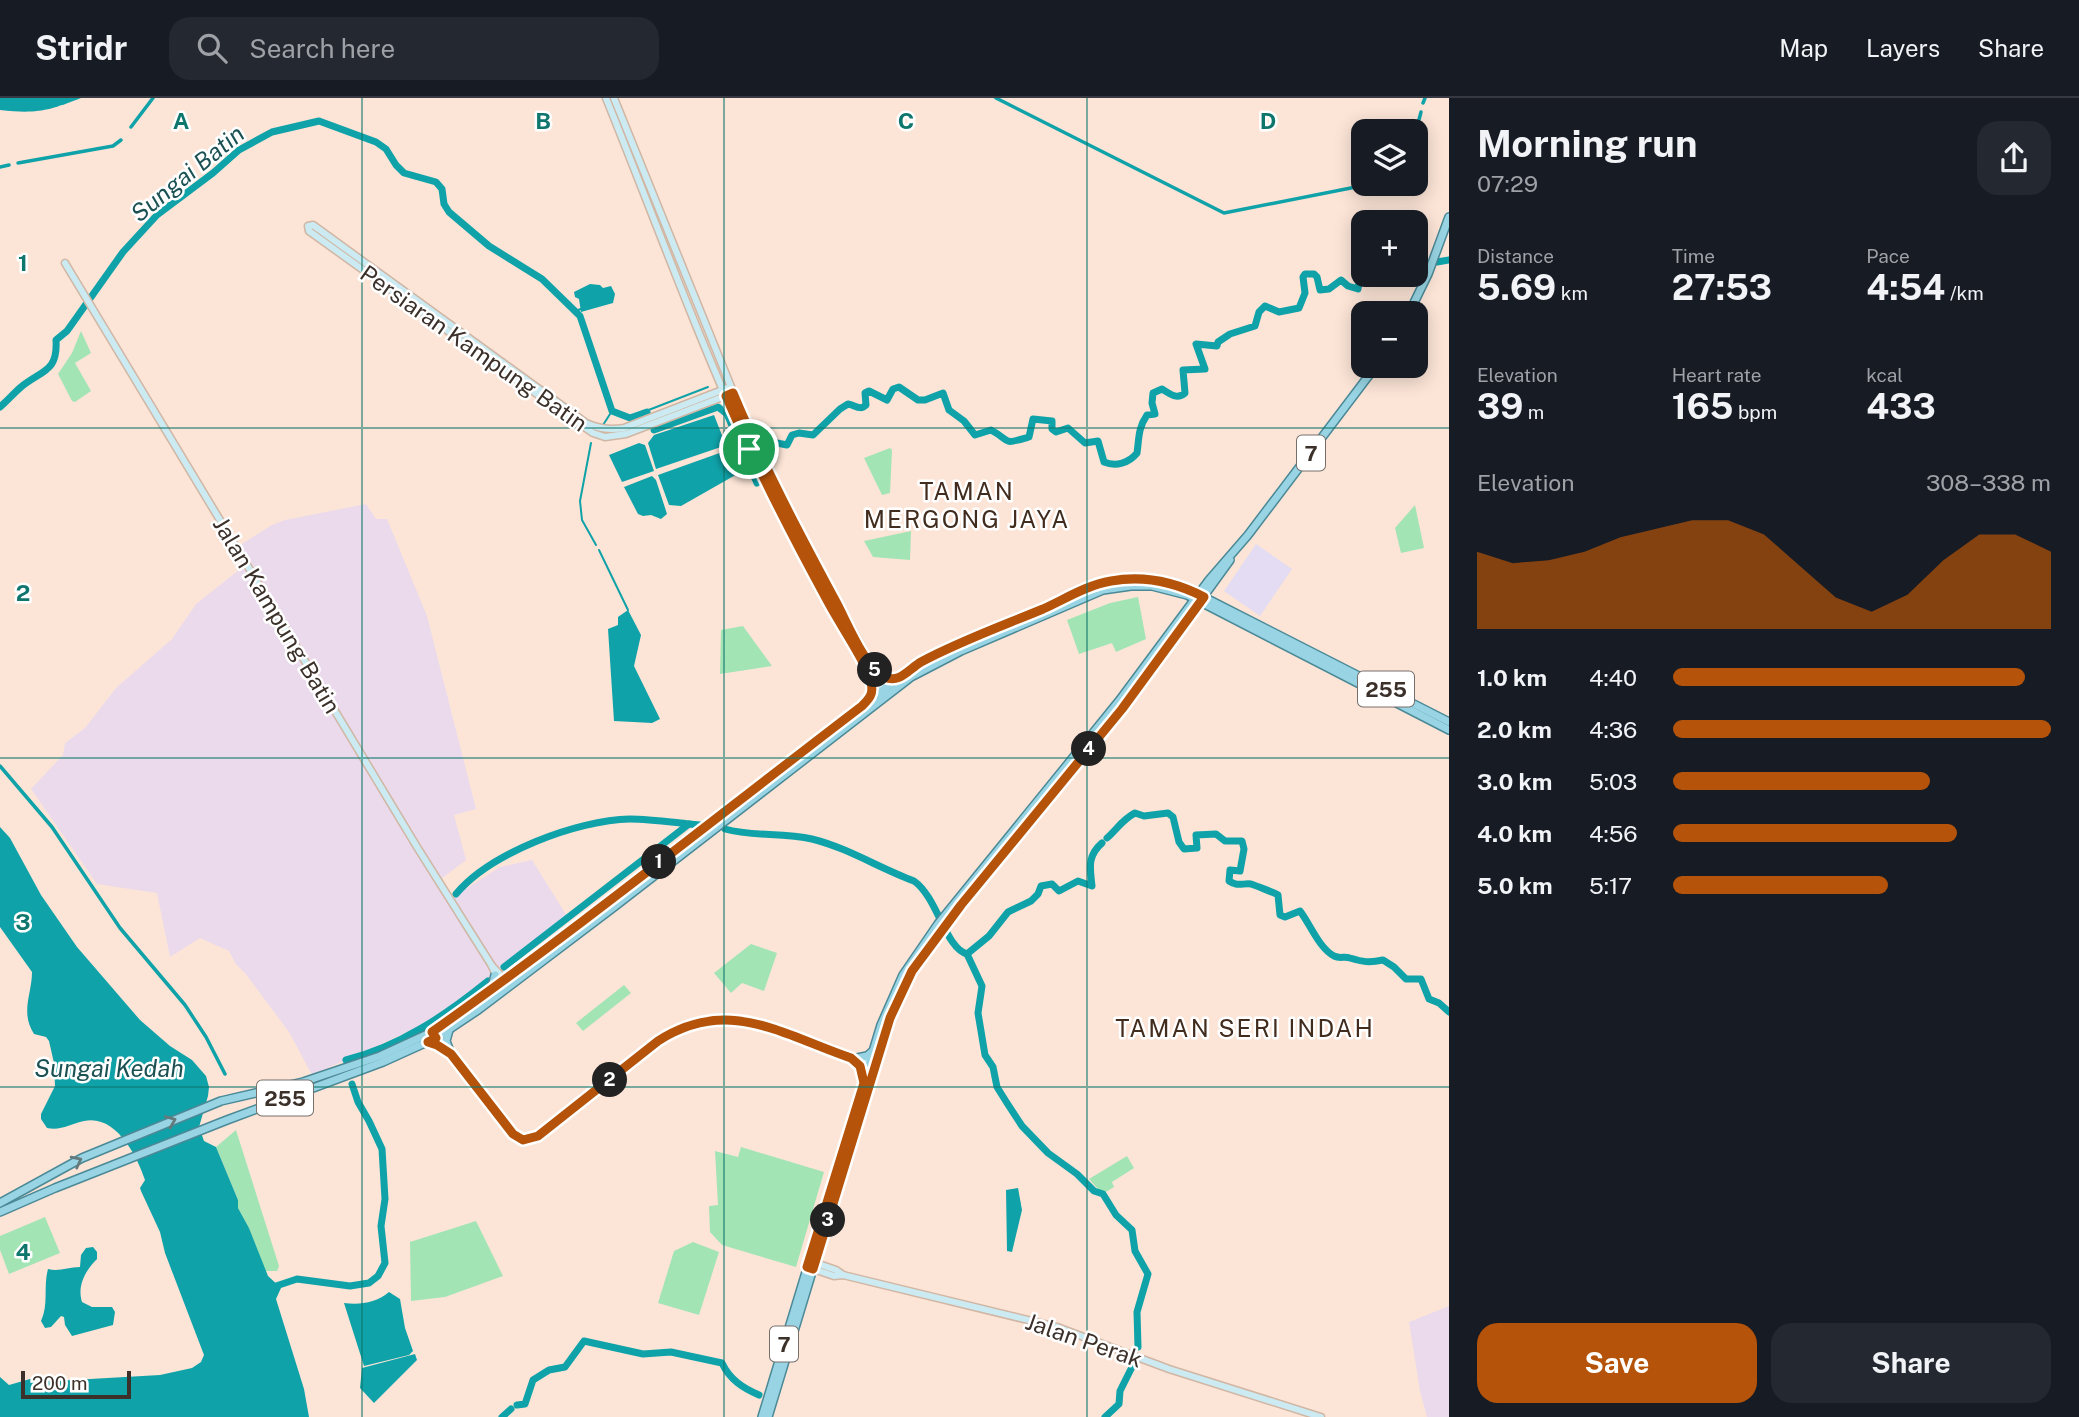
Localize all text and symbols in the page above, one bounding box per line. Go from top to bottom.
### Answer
search box [169,17,659,80]
text: Stridr [35,29,127,67]
icon: search [193,29,231,67]
text: Search here [249,33,395,64]
text: Map [1779,34,1828,62]
text: Layers [1866,34,1940,62]
text: Share [1978,34,2044,62]
text: A [173,107,190,134]
text: B [535,107,551,134]
text: C [898,107,914,134]
text: D [1260,107,1276,134]
water label: Sungai Batin [125,119,249,227]
map controls [1351,119,1428,378]
button: layers [1351,119,1428,196]
text: Morning run [1477,121,1698,166]
button: share [1977,121,2051,195]
text: 07:29 [1477,170,1538,197]
button: + [1351,210,1428,287]
text: Distance [1477,245,1554,267]
text: Time [1672,245,1715,267]
text: Pace [1866,245,1910,267]
text: 1 [18,249,28,276]
street label: Persiaran Kampung Batin [355,259,593,437]
text: 5.69 [1477,267,1556,308]
text: 27:53 [1672,267,1772,308]
text: 4:54 [1866,267,1945,308]
text: km [1556,282,1588,304]
text: /km [1945,282,1984,304]
button: − [1351,301,1428,378]
text: Elevation [1477,364,1558,386]
text: Heart rate [1672,364,1761,386]
text: kcal [1866,364,1903,386]
text: 39 [1477,386,1523,427]
text: 165 [1672,386,1733,427]
text: 433 [1866,386,1936,427]
text: m [1523,401,1544,423]
text: bpm [1733,401,1777,423]
pin [719,419,779,479]
icon: arrive [730,430,768,468]
road number: 7 [1297,436,1325,470]
text: Elevation [1477,469,1575,496]
text: 308–338 m [1926,469,2051,496]
district label: TAMAN MERGONG JAYA [864,477,1070,533]
street label: Jalan Kampung Batin [208,512,346,718]
text: 2 [16,579,30,606]
pin: 5 [858,652,892,688]
text: 5 [868,658,881,680]
text: 1.0 km [1477,664,1547,691]
text: 4:40 [1589,664,1637,691]
road number: 255 [1358,672,1414,706]
text: 2.0 km [1477,716,1552,743]
text: 4:36 [1589,716,1637,743]
pin: 4 [1072,732,1106,766]
text: 4 [1082,737,1095,759]
text: 3.0 km [1477,768,1552,795]
text: 5:03 [1589,768,1637,795]
text: 4.0 km [1477,820,1552,847]
text: 4:56 [1589,820,1638,847]
pin: 1 [642,844,676,880]
text: 1 [654,850,663,872]
text: 5.0 km [1477,872,1553,899]
text: 5:17 [1589,872,1632,899]
text: 3 [15,908,31,935]
district label: TAMAN SERI INDAH [1115,1014,1375,1042]
water label: Sungai Kedah [34,1054,184,1082]
pin: 2 [592,1062,628,1098]
text: 2 [603,1068,616,1090]
road number: 255 [257,1080,313,1116]
one-way arrow [165,1116,177,1130]
one-way arrow [70,1156,83,1170]
pin: 3 [810,1202,846,1238]
text: 3 [821,1208,834,1230]
text: 4 [15,1238,31,1265]
street label: Jalan Perak [1022,1307,1146,1373]
button: Save [1477,1323,1757,1403]
button: Share [1771,1323,2051,1403]
road number: 7 [770,1326,798,1362]
scale bar [21,1368,131,1400]
text: 200 m [32,1372,88,1394]

